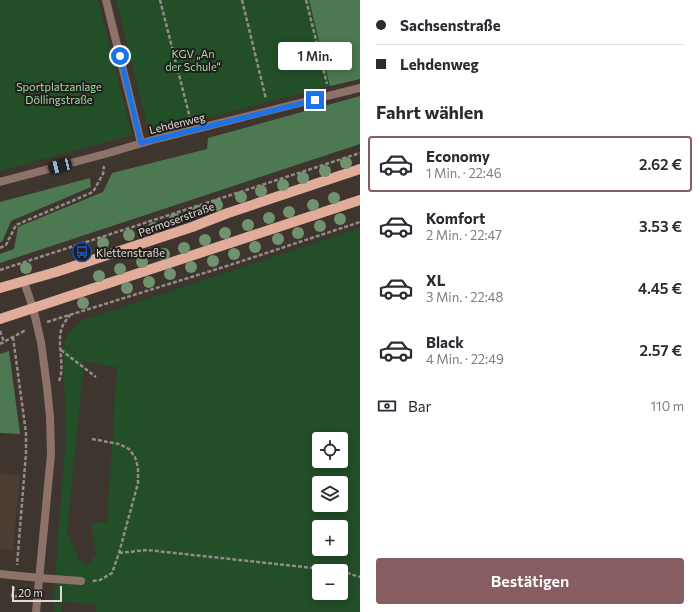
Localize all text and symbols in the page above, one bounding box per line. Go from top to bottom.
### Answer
text: Sachsenstraße [400,16,501,34]
callout: 1 Min. [278,42,352,70]
route start [111,47,129,65]
park label: KGV „An der Schule“ [165,47,221,73]
text: 1 Min. [297,48,333,64]
text: Lehdenweg [400,55,479,73]
park label: Sportplatzanlage Döllingstraße [16,80,102,106]
route end [306,91,324,109]
text: Fahrt wählen [376,101,484,123]
street label: Lehdenweg [148,110,206,136]
icon: car [378,146,414,182]
text: Economy [426,147,490,165]
text: 2.62 € [639,155,682,173]
car [47,157,73,175]
text: 1 Min. · 22:46 [426,165,502,181]
street label: Permoserstraße [136,199,216,239]
icon: car [378,208,414,244]
text: Komfort [426,209,485,227]
text: 3.53 € [639,217,682,235]
text: 2 Min. · 22:47 [426,227,502,243]
bus stop icon: Klettenstraße [71,241,93,263]
place label: Klettenstraße [96,246,165,259]
icon: car [378,270,414,306]
text: XL [426,271,445,289]
text: 4.45 € [638,279,682,297]
text: 3 Min. · 22:48 [426,289,503,305]
icon: car [378,332,414,368]
text: Black [426,333,464,351]
text: 2.57 € [639,341,682,359]
text: 4 Min. · 22:49 [426,351,504,367]
icon: cash [376,395,398,417]
text: Bar [408,397,432,415]
text: 110 m [651,398,684,414]
map controls [312,432,348,600]
button: locate [312,432,348,468]
button: layers [312,476,348,512]
button: + [312,520,348,556]
button: Bestätigen [376,558,684,604]
button: − [312,564,348,600]
scale bar [12,584,62,603]
text: 20 m [18,586,43,599]

